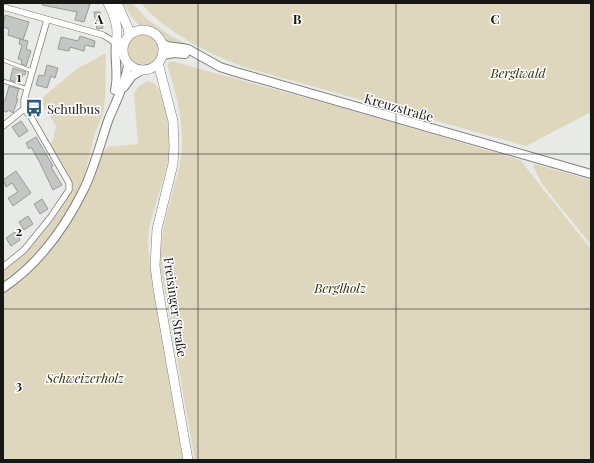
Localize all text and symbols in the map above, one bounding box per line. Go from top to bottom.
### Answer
text: A [94,10,104,27]
text: B [293,10,302,27]
text: C [490,10,500,27]
park label: Berglwald [489,64,547,81]
text: 1 [17,68,22,85]
street label: Kreuzstraße [362,89,436,125]
bus stop icon: Schulbus [24,98,44,118]
place label: Schulbus [47,100,100,117]
text: 2 [16,222,23,239]
street label: Freisinger Straße [161,256,191,358]
park label: Berglholz [313,279,367,296]
park label: Schweizerholz [45,369,125,386]
text: 3 [16,376,22,393]

